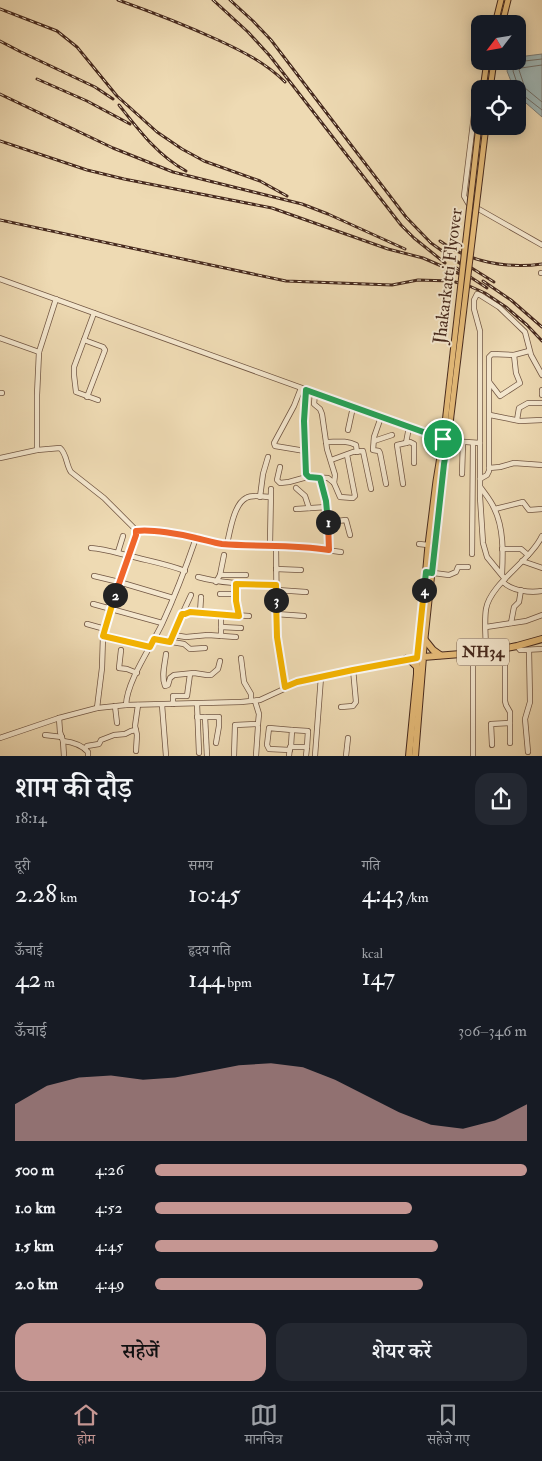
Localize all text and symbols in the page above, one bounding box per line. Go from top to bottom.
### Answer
north arrow [471,15,526,70]
map controls [471,15,526,135]
button: locate [471,80,526,135]
street label: Jhakarkatti Flyover [428,206,468,346]
pin [422,418,464,460]
icon: arrive [429,425,457,453]
pin: 1 [316,510,340,534]
text: 1 [326,514,331,531]
pin: 4 [412,578,436,602]
pin: 2 [102,582,128,608]
text: 4 [421,582,428,599]
text: 2 [112,587,119,604]
pin: 3 [264,588,288,612]
text: 3 [274,592,279,609]
road number: NH34 [457,638,509,666]
text: शाम की दौड़ [15,771,132,806]
button: share [475,773,527,825]
text: 18:14 [15,808,47,828]
text: दूरी [15,857,30,874]
text: समय [188,857,213,874]
text: गति [362,857,380,874]
text: 2.28 [15,879,57,910]
text: 10:45 [188,879,241,910]
text: 4:43 [362,879,404,910]
text: km [57,889,77,906]
text: /km [404,889,429,906]
text: ऊँचाई [15,942,43,959]
text: हृदय गति [188,942,231,959]
text: kcal [362,945,383,962]
text: 147 [362,962,395,993]
text: 42 [15,964,41,995]
text: 144 [188,964,224,995]
text: m [41,974,55,991]
text: bpm [224,974,252,991]
text: ऊँचाई [15,1021,47,1041]
text: 306–346 m [458,1021,527,1041]
text: 500 m [15,1160,54,1180]
text: 4:26 [95,1160,124,1180]
text: 1.0 km [15,1198,55,1218]
text: 4:52 [95,1198,123,1218]
text: 1.5 km [15,1236,54,1256]
text: 4:45 [95,1236,123,1256]
text: 2.0 km [15,1274,58,1294]
text: 4:49 [95,1274,124,1294]
button: सहेजें [15,1323,266,1381]
button: शेयर करें [276,1323,527,1381]
tab: होम [72,1401,100,1453]
tab: मानचित्र [245,1401,283,1453]
tab: सहेजे गए [427,1401,470,1453]

